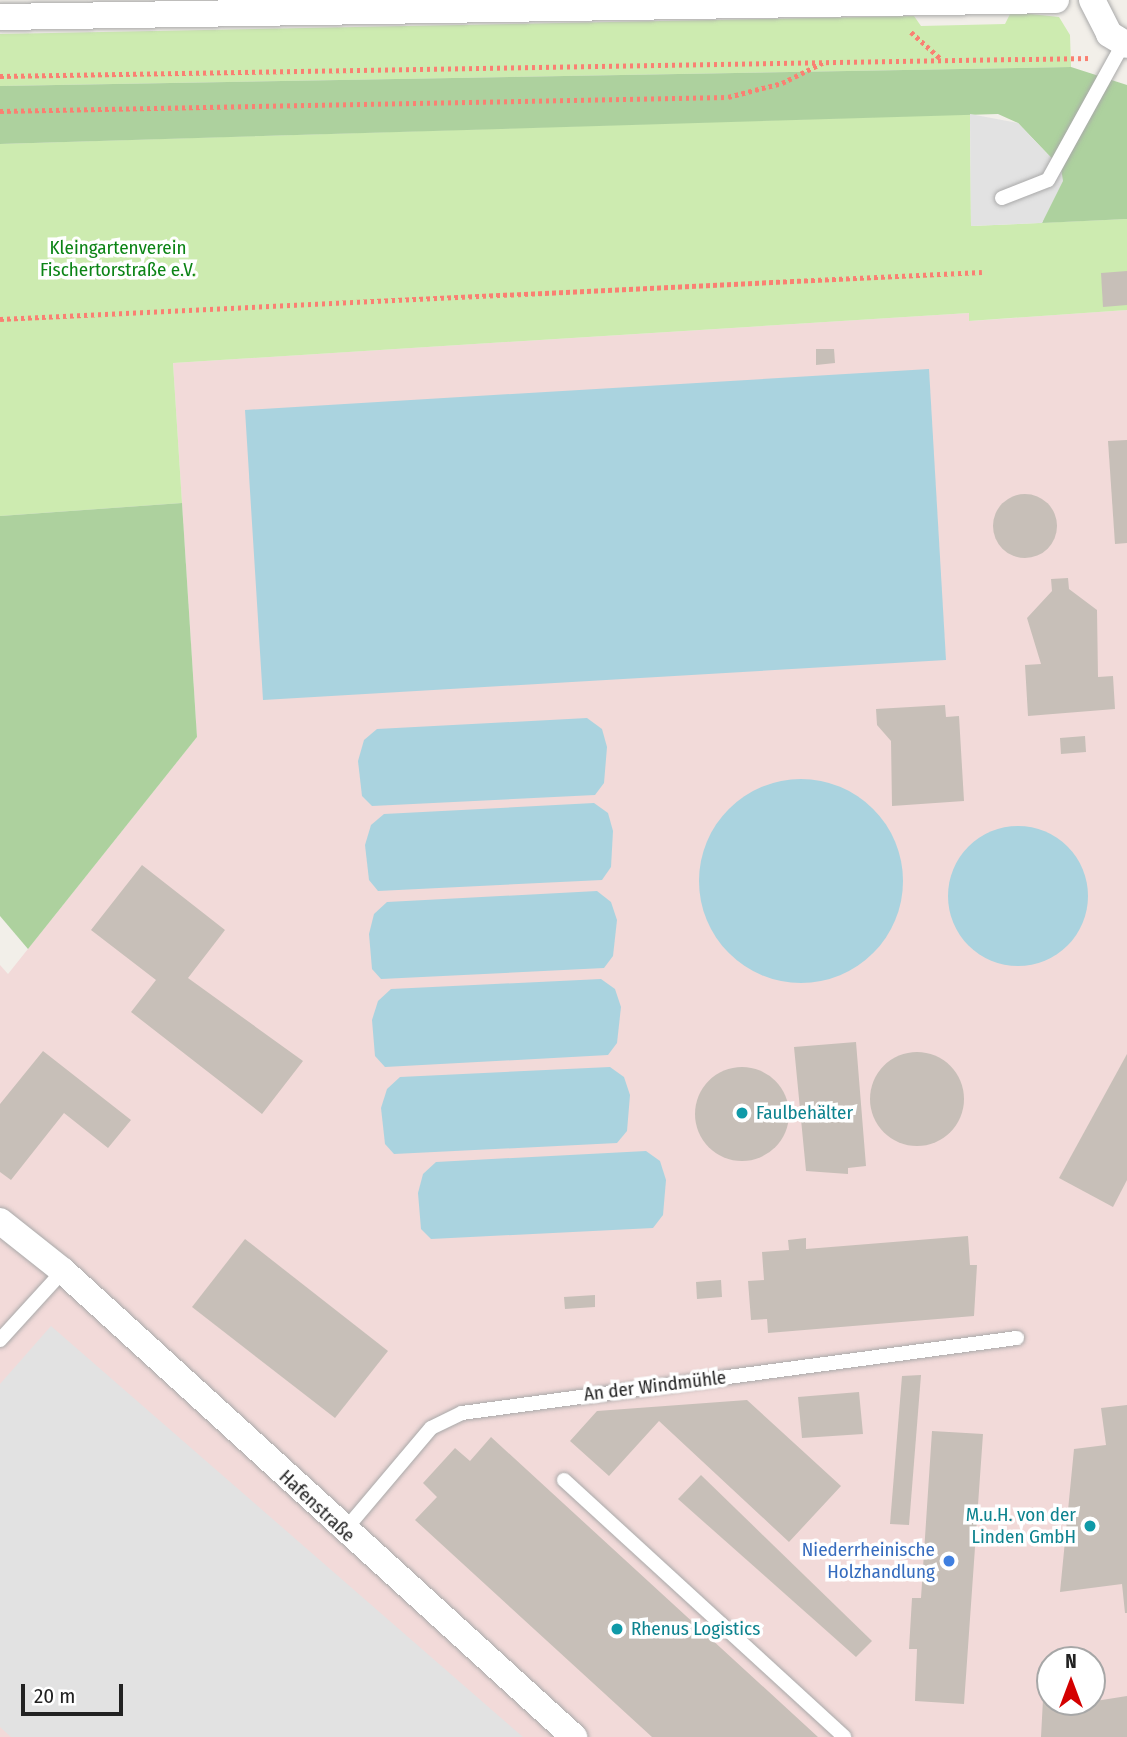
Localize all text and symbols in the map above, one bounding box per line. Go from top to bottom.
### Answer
park label: Kleingartenverein Fischertorstraße e.V. [40,237,196,281]
place label: Faulbehälter [756,1102,853,1124]
marker: Faulbehälter [734,1105,750,1121]
street label: An der Windmühle [583,1366,727,1406]
street label: Hafenstraße [274,1465,360,1547]
place label: M.u.H. von der Linden GmbH [966,1504,1076,1548]
marker: M.u.H. von der Linden GmbH [1082,1518,1098,1534]
place label: Niederrheinische Holzhandlung [802,1539,935,1583]
marker: Niederrheinische Holzhandlung [941,1553,957,1569]
place label: Rhenus Logistics [631,1618,760,1640]
marker: Rhenus Logistics [609,1621,625,1637]
north arrow [1036,1646,1106,1716]
text: N [1065,1650,1077,1673]
scale bar [24,1670,126,1714]
text: 20 m [34,1683,75,1709]

